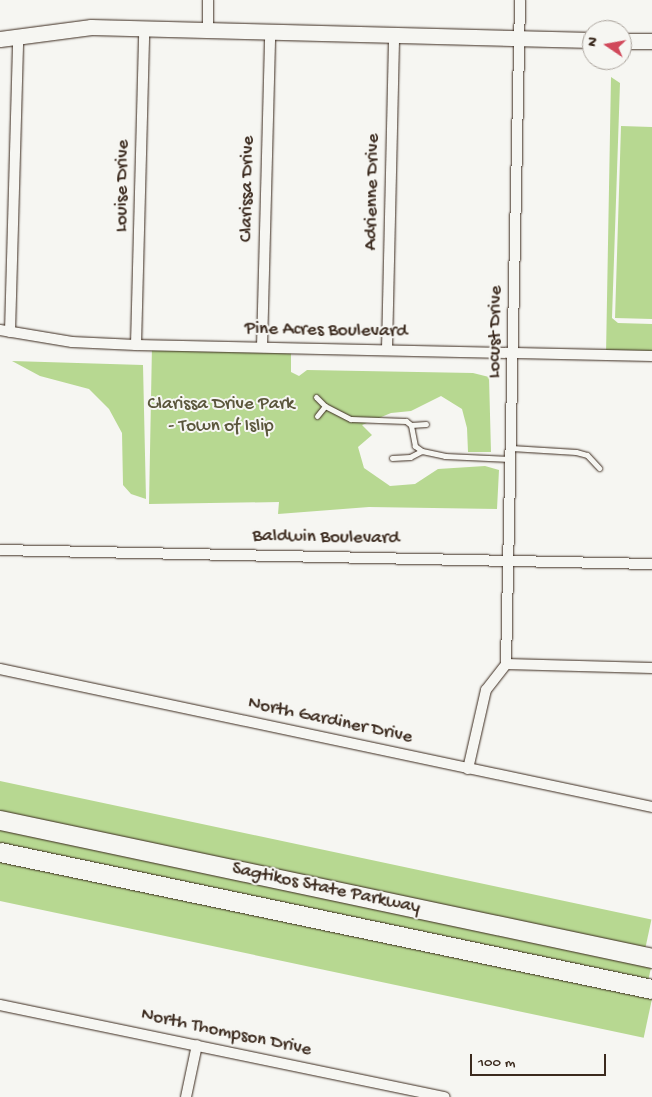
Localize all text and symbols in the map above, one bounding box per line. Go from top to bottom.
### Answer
north arrow [582,20,632,70]
text: N [584,36,602,48]
street label: Adrienne Drive [361,133,385,251]
street label: Clarissa Drive [236,136,260,242]
street label: Louise Drive [111,140,135,232]
street label: Locust Drive [484,285,508,379]
street label: Pine Acres Boulevard [244,318,408,344]
park label: Clarissa Drive Park - Town of Islip [147,394,295,438]
street label: Baldwin Boulevard [252,525,400,551]
street label: North Gardiner Drive [246,692,414,750]
street label: Sagtikos State Parkway [230,858,422,920]
street label: North Thompson Drive [139,1004,313,1062]
scale bar [472,1044,608,1076]
text: 100 m [478,1054,515,1072]

